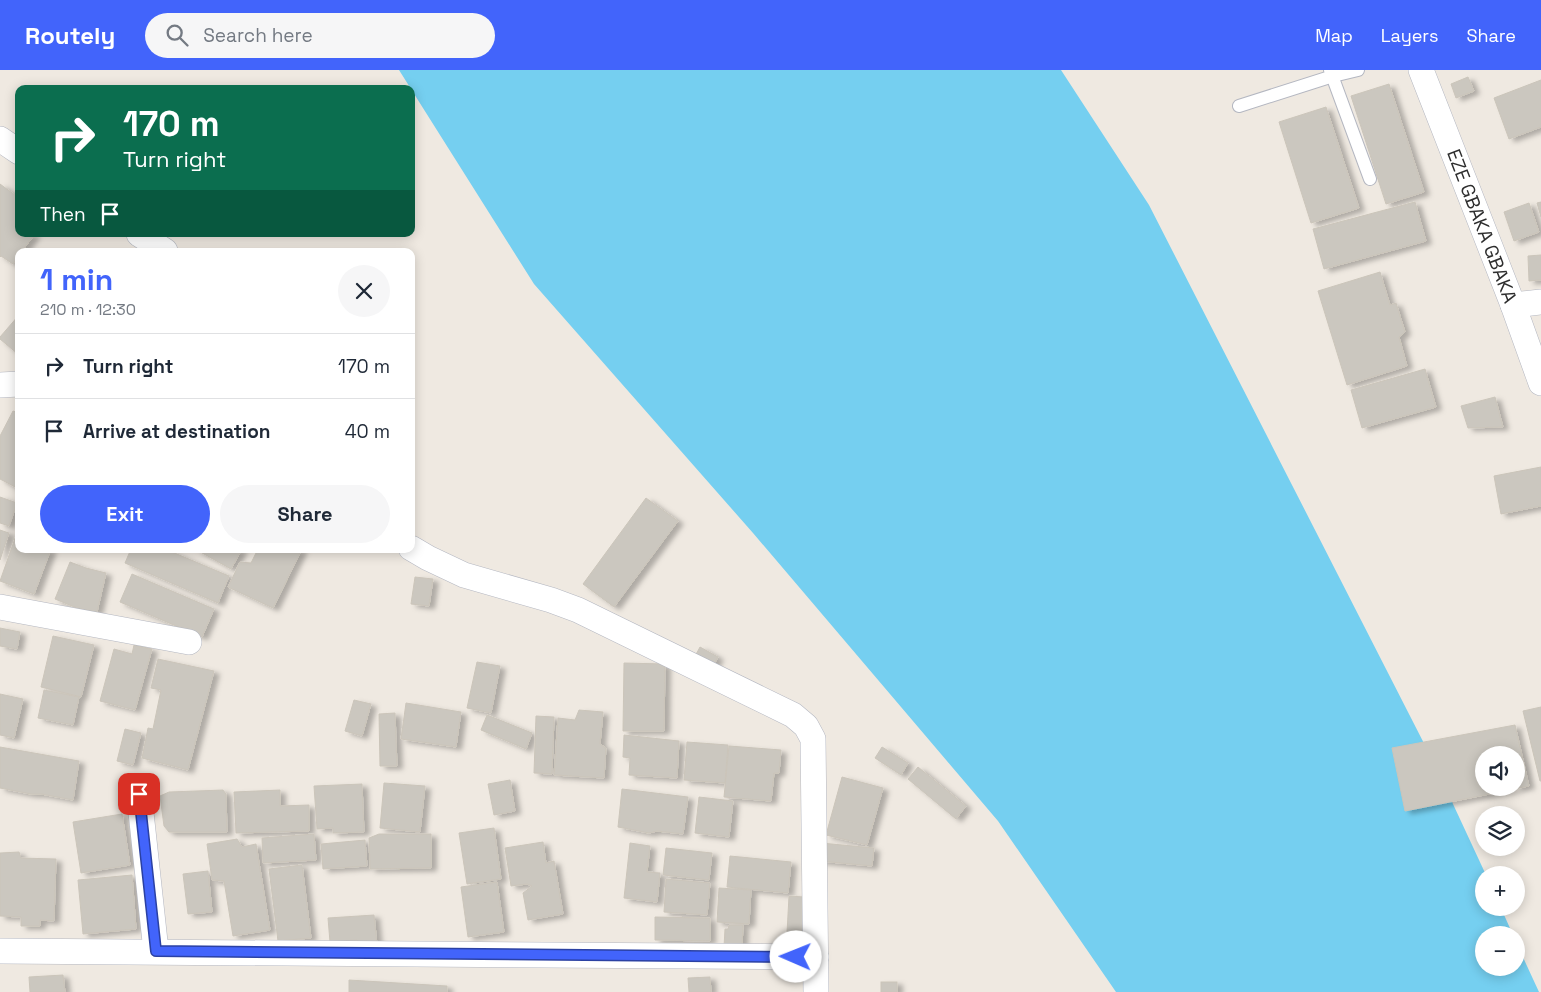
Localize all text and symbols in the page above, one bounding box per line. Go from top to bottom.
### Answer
search box [145,13,495,58]
text: Routely [25,20,115,51]
icon: search [163,21,191,49]
text: Search here [203,23,313,48]
text: Map [1315,24,1353,47]
text: Layers [1381,24,1438,47]
text: Share [1466,24,1516,47]
text: 170 m [123,102,220,146]
icon: right [40,105,105,170]
text: Turn right [123,145,226,173]
street label: EZE GBAKA GBAKA [1441,145,1523,307]
icon: arrive [96,200,124,228]
text: Then [40,202,86,227]
text: 1 min [40,260,113,299]
button: close [338,265,390,317]
text: 210 m · 12:30 [40,299,136,320]
icon: right [40,352,68,380]
text: Turn right [83,354,173,379]
text: 170 m [338,354,390,379]
icon: arrive [40,417,68,445]
text: Arrive at destination [83,419,271,444]
text: 40 m [345,419,390,444]
button: Exit [40,485,210,543]
button: Share [220,485,390,543]
map controls [1475,746,1525,976]
button: sound [1475,746,1525,796]
pin [118,773,160,815]
icon: arrive [125,780,153,808]
button: layers [1475,806,1525,856]
button: + [1475,866,1525,916]
button: − [1475,926,1525,976]
position arrow [769,930,821,982]

